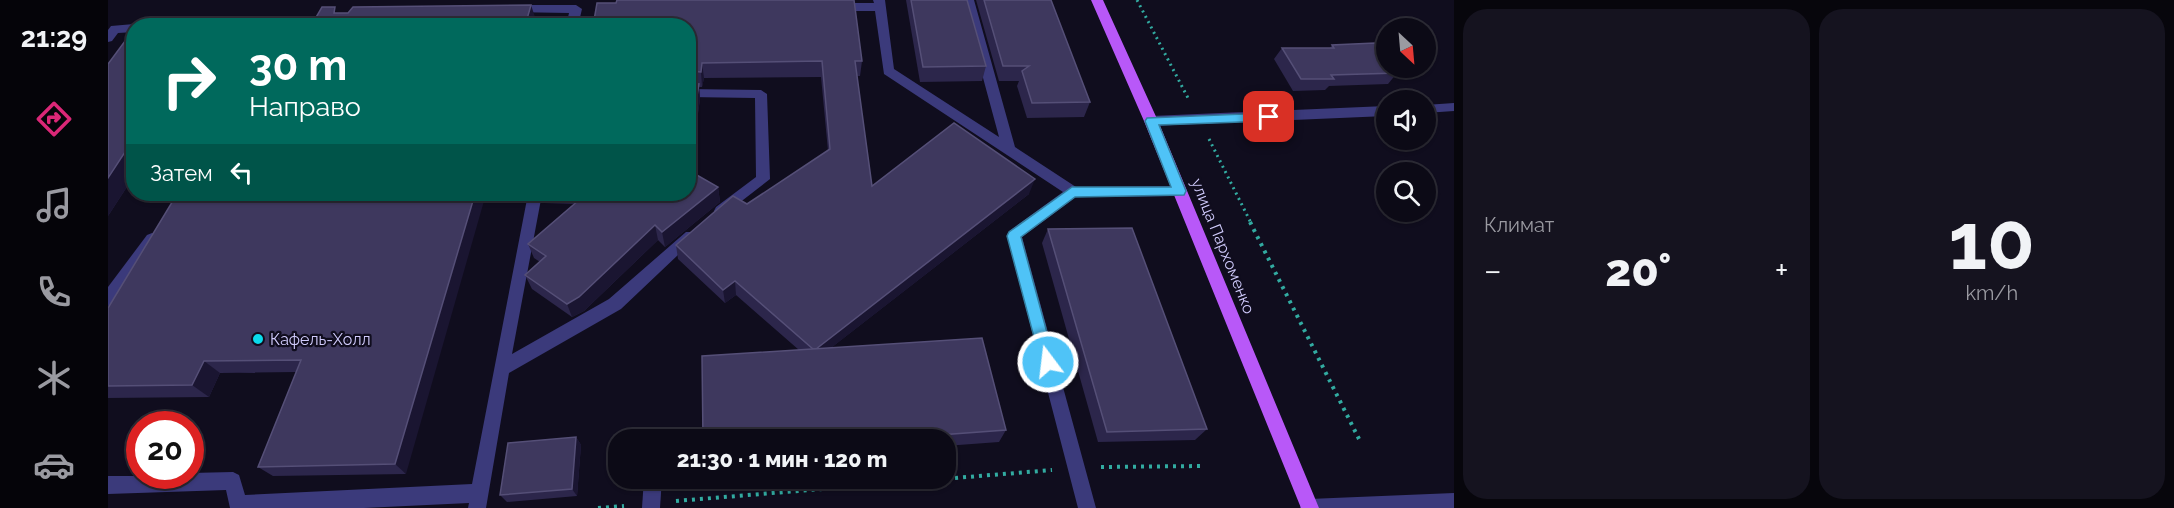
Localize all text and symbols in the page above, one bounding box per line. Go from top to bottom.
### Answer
north arrow [1376,18,1436,78]
map controls [1376,18,1436,222]
text: 21:29 [21,22,87,53]
text: 30 m [249,41,347,90]
icon: right [150,42,228,120]
button: sound [1376,90,1436,150]
text: Направо [249,91,361,122]
pin [1243,91,1294,142]
icon: directions [33,98,75,140]
icon: arrive [1252,100,1285,133]
icon: left [225,156,258,189]
text: Затем [150,160,213,186]
button: search [1376,162,1436,222]
street label: улица Пархоменко [1187,176,1259,316]
icon: music [33,184,75,226]
text: 10 [1949,196,2035,287]
text: Климат [1484,213,1554,237]
text: 20° [1605,244,1671,297]
text: − [1484,251,1502,290]
text: + [1775,251,1789,290]
icon: phone [33,271,75,313]
text: km/h [1965,281,2018,305]
place label: Кафель-Холл [270,330,371,349]
position arrow [1016,330,1080,394]
marker: Кафель-Холл [251,332,265,346]
icon: climate [33,357,75,399]
speed limit sign: 20 [126,411,204,489]
icon: car [33,444,75,486]
text: 21:30 · 1 мин · 120 m [677,446,887,472]

